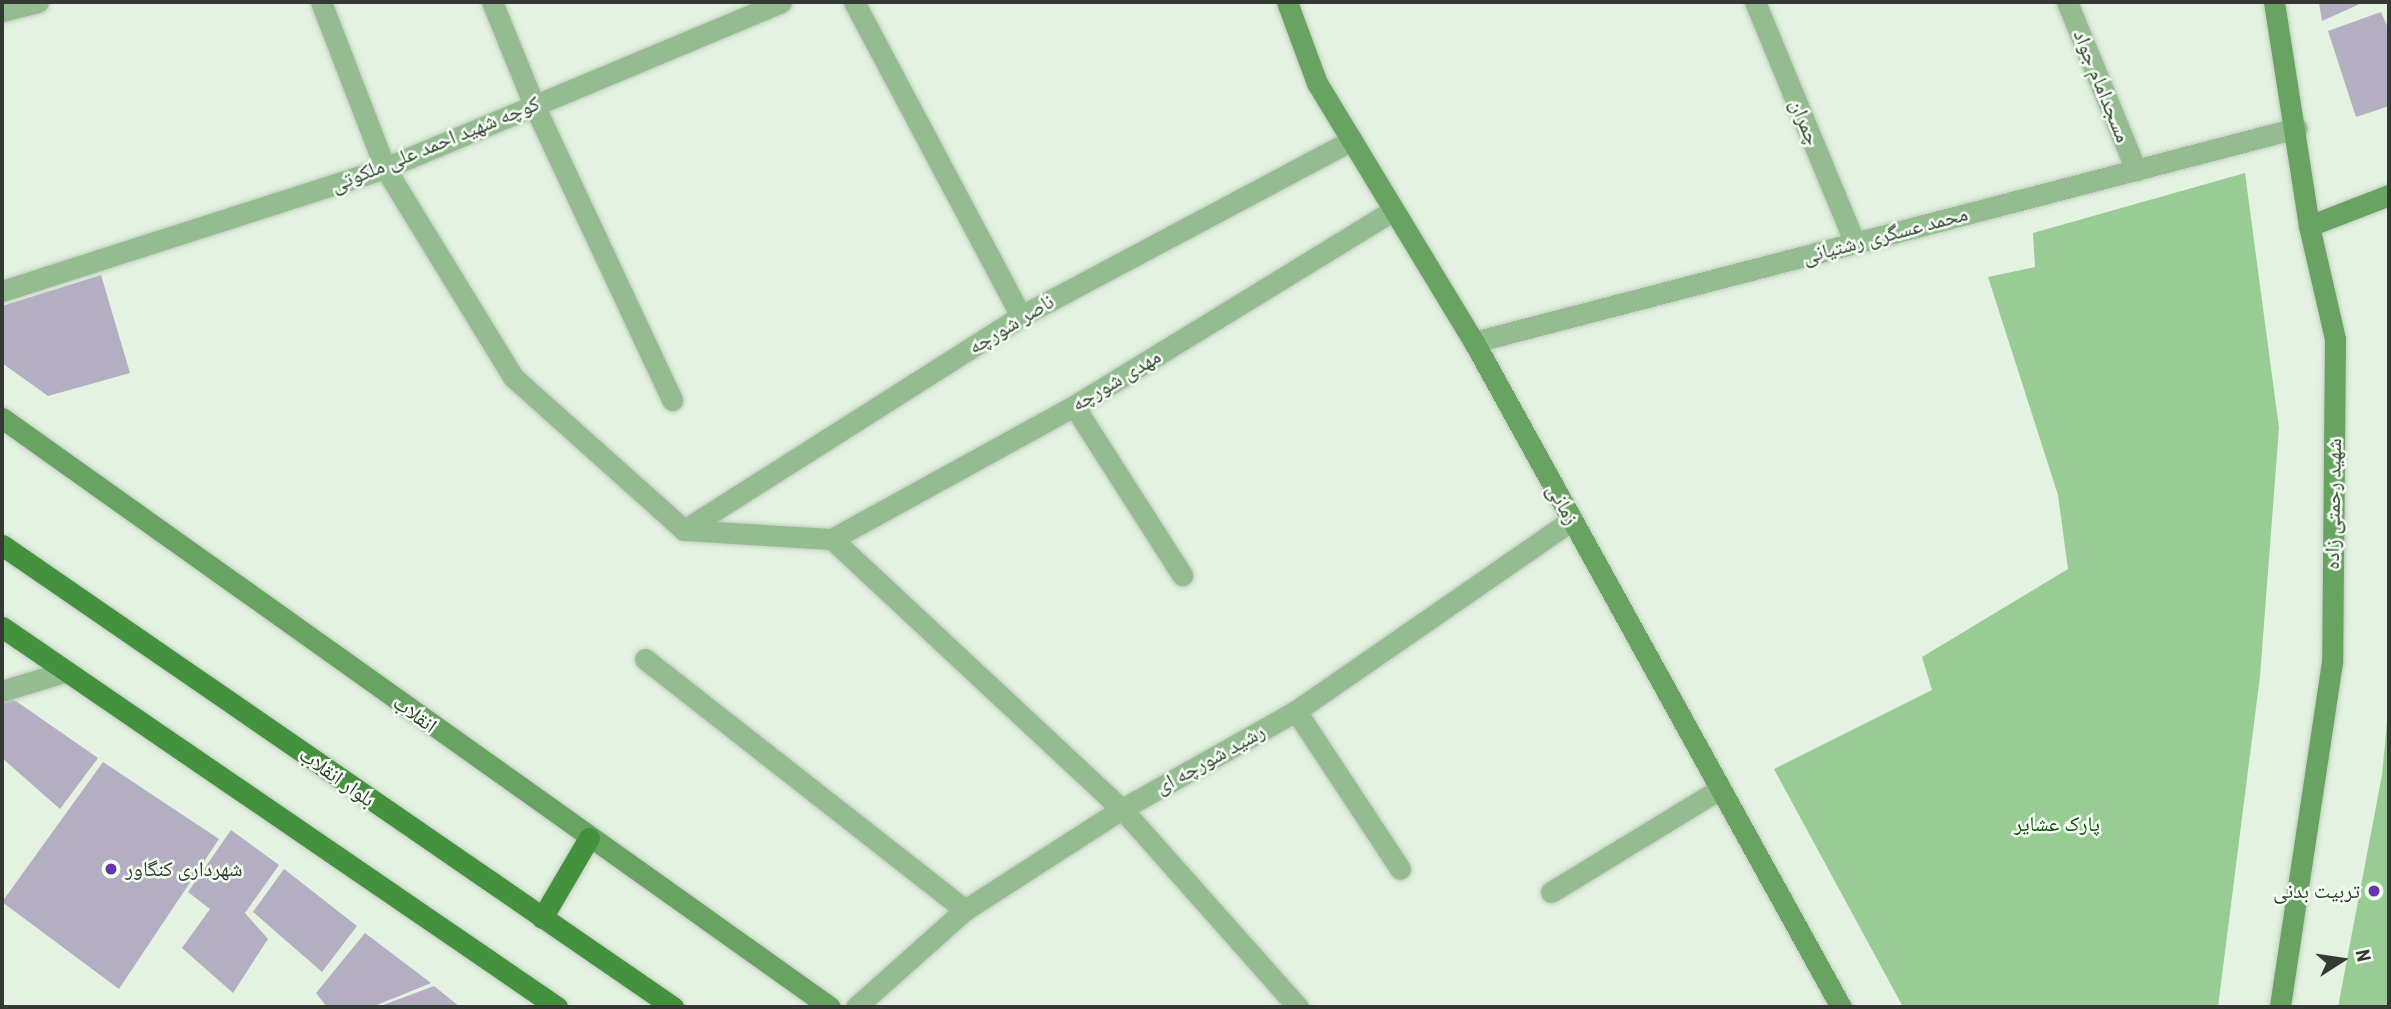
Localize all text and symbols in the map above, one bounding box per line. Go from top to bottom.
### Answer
street label: مسجدامام جواد [2068,26,2136,146]
street label: کوچه شهید احمد علی ملکوتی [327,91,543,197]
street label: چمران [1784,95,1826,149]
street label: محمد عسگری رشتیانی [1800,201,1970,269]
street label: ناصر شورچه [964,289,1058,359]
street label: مهدی شورچه [1067,343,1165,417]
street label: شهید رحمتی زاده [2319,438,2347,570]
street label: زمانی [1542,479,1584,529]
street label: انقلاب [388,690,442,738]
street label: رشید شورچه ای [1151,718,1269,800]
street label: بلوار انقلاب [294,742,380,812]
park label: پارک عشایر [2014,811,2100,837]
place label: شهرداری کنگاور [125,856,243,882]
marker: شهرداری کنگاور [103,861,119,877]
place label: تربیت بدنی [2273,878,2360,904]
marker: تربیت بدنی [2366,883,2382,899]
north arrow [2307,925,2377,995]
text: N [2351,947,2375,964]

